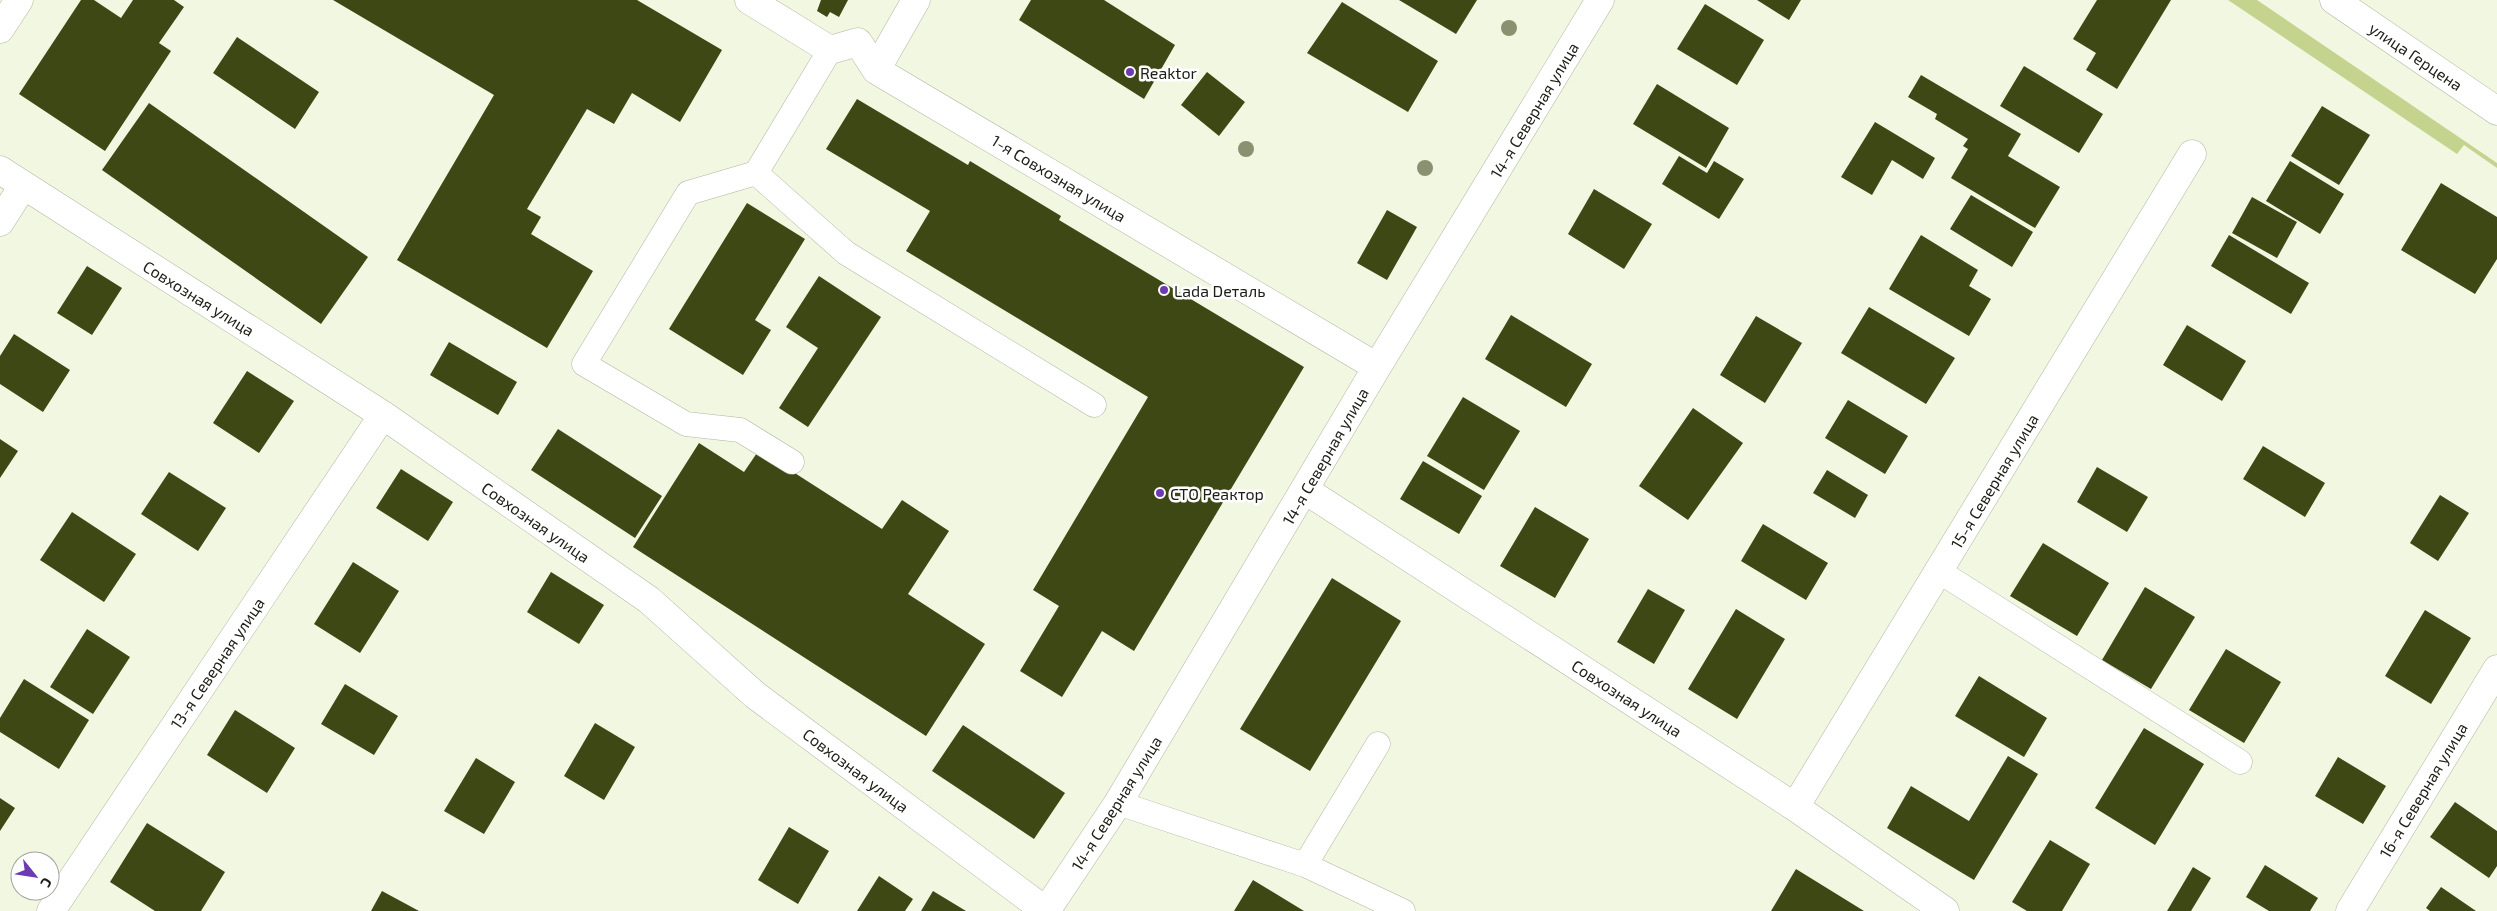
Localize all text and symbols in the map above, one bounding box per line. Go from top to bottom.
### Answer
street label: улица Герцена [2365,18,2466,95]
street label: 14-я Северная улица [1486,39,1583,182]
place label: Reaktor [1140,63,1198,82]
marker: Reaktor [1124,66,1136,78]
street label: 1-я Совхозная улица [988,130,1130,226]
street label: Совхозная улица [139,256,258,341]
place label: Lada Dеталь [1174,281,1265,300]
marker: Lada Dеталь [1158,284,1170,296]
street label: 14-я Северная улица [1278,384,1373,528]
street label: 15-я Северная улица [1946,410,2043,552]
street label: Совхозная улица [478,478,594,567]
place label: СТО Реактор [1170,484,1264,503]
marker: СТО Реактор [1154,487,1166,499]
street label: 13-я Северная улица [166,594,269,733]
street label: Совхозная улица [1568,655,1686,741]
street label: 16-я Северная улица [2375,719,2472,862]
street label: Совхозная улица [799,724,913,817]
street label: 14-я Северная улица [1067,732,1166,874]
north arrow [10,851,60,901]
text: С [37,875,56,891]

